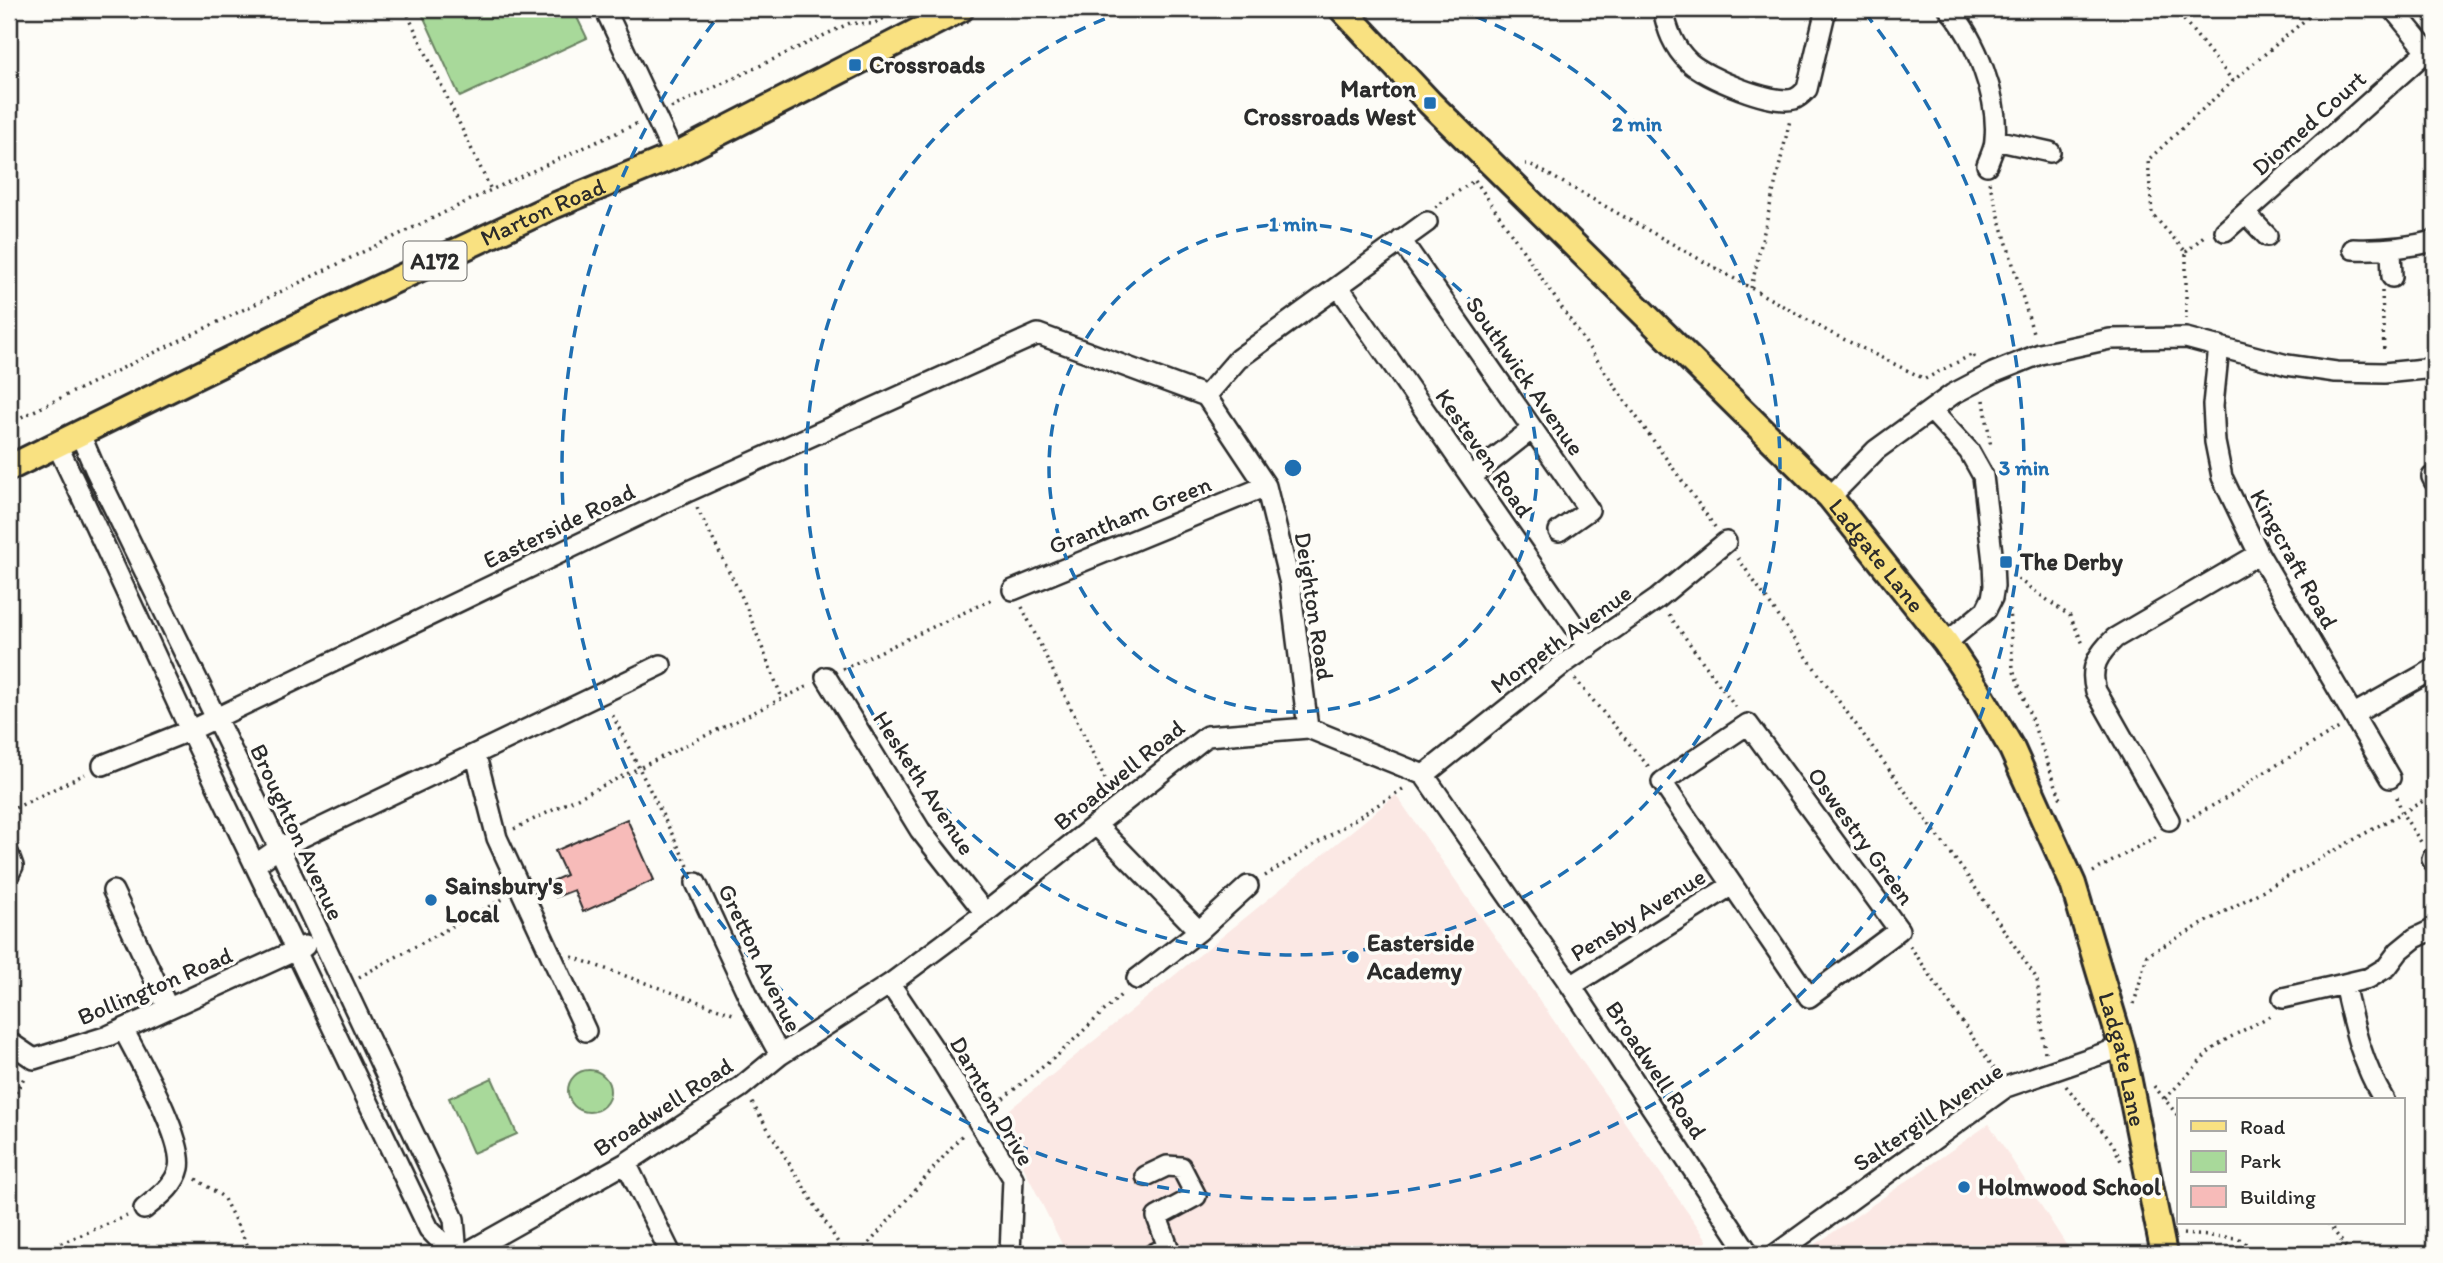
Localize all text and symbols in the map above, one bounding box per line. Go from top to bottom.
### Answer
place label: Crossroads [869,50,986,79]
marker: Crossroads [847,57,863,73]
street label: Diomed Court [2246,64,2372,181]
place label: Marton Crossroads West [1243,74,1416,131]
marker: Marton Crossroads West [1422,95,1438,111]
text: 2 min [1612,111,1663,136]
street label: Marton Road [475,171,609,252]
text: 1 min [1269,211,1318,236]
road number: A172 [404,242,466,280]
street label: Southwick Avenue [1460,291,1591,461]
street label: Kesteven Road [1429,383,1540,523]
text: 3 min [1999,455,2050,480]
centre of rings [1281,456,1305,480]
street label: Grantham Green [1044,469,1216,560]
street label: Easterside Road [478,476,639,575]
street label: Kingcraft Road [2244,484,2345,634]
street label: Ladgate Lane [1823,492,1931,618]
street label: Deighton Road [1288,530,1341,682]
place label: The Derby [2019,547,2123,577]
marker: The Derby [1998,554,2014,570]
street label: Morpeth Avenue [1484,578,1637,700]
street label: Hesketh Avenue [867,705,982,860]
street label: Broadwell Road [1047,713,1190,836]
street label: Broughton Avenue [244,739,351,924]
street label: Oswestry Green [1802,761,1921,910]
street label: Pensby Avenue [1565,861,1711,968]
place label: Sainsbury's Local [445,871,564,928]
street label: Gretton Avenue [712,879,809,1037]
marker: Sainsbury's Local [423,892,439,908]
place label: Easterside Academy [1366,928,1474,986]
street label: Bollington Road [73,940,237,1031]
marker: Easterside Academy [1345,949,1361,965]
street label: Ladgate Lane [2092,988,2153,1129]
street label: Broadwell Road [1600,995,1713,1144]
street label: Darnton Drive [944,1031,1041,1171]
street label: Broadwell Road [588,1051,738,1162]
street label: Saltergill Avenue [1847,1056,2008,1178]
legend [2177,1098,2404,1224]
text: Road [2240,1114,2286,1139]
text: Park [2240,1148,2282,1173]
place label: Holmwood School [1978,1172,2161,1201]
marker: Holmwood School [1956,1179,1972,1195]
text: Building [2240,1184,2316,1209]

